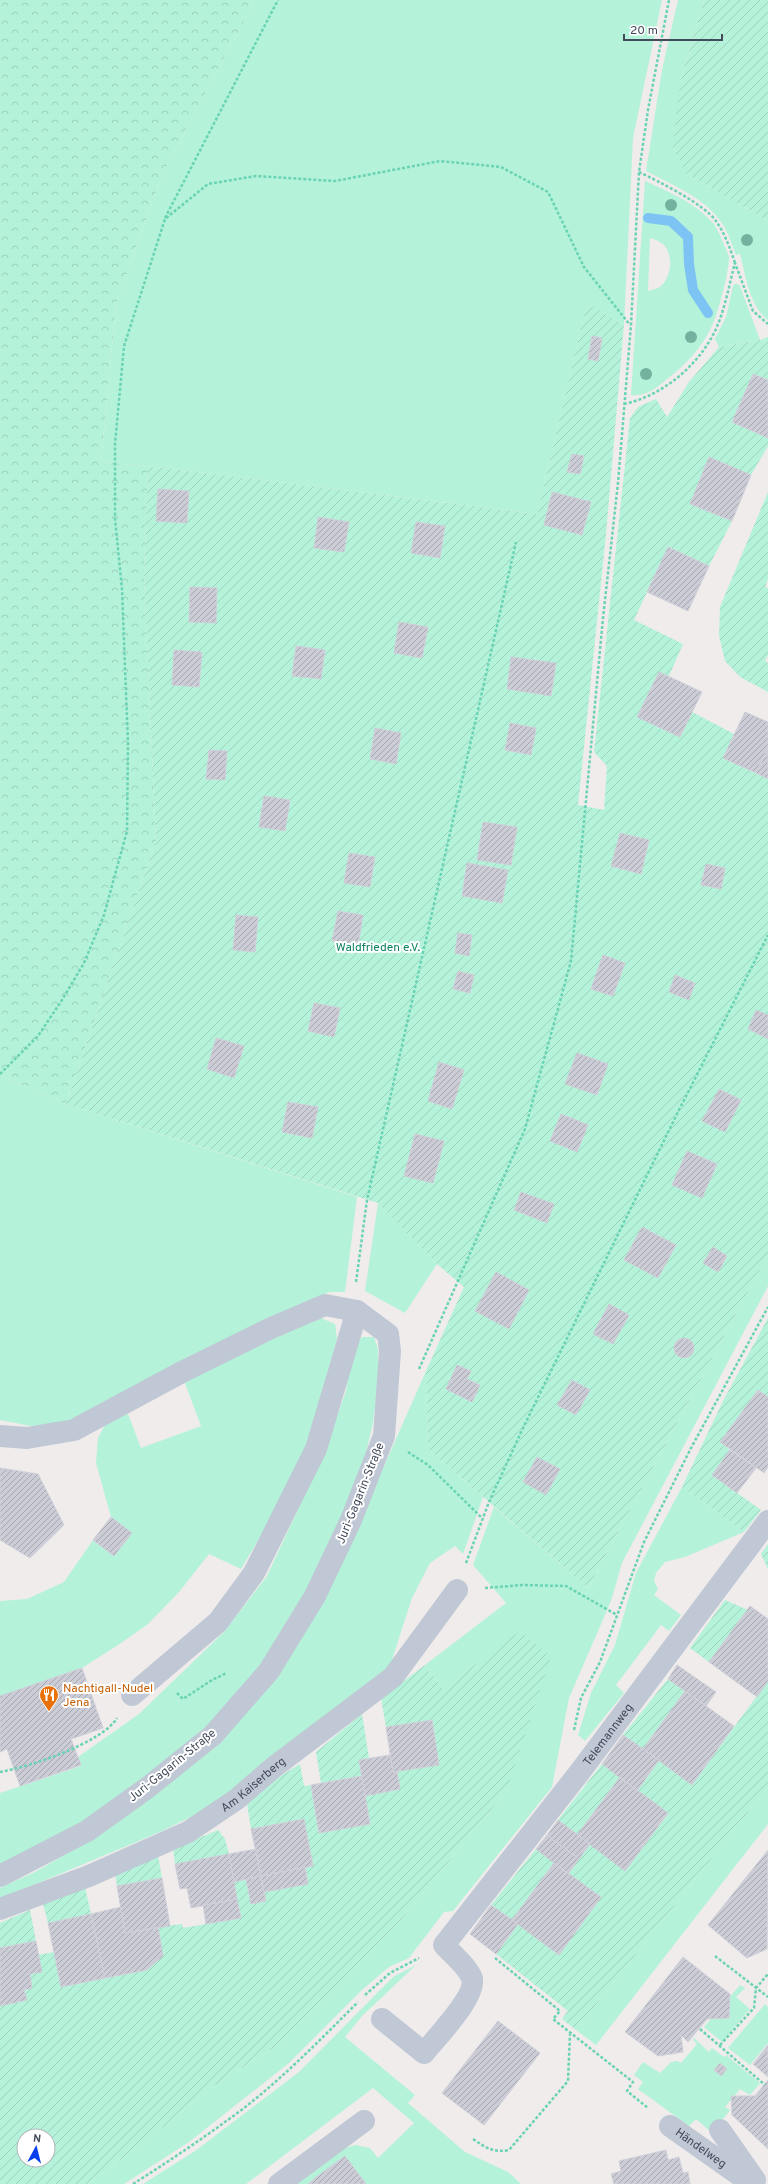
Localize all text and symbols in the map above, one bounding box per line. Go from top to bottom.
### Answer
scale bar [624,16,722,42]
text: 20 m [630,23,658,39]
park label: Waldfrieden e.V. [336,940,421,956]
street label: Juri-Gagarin-Straße [333,1440,389,1546]
place label: Nachtigall-Nudel Jena [63,1681,153,1711]
restaurant icon: Nachtigall-Nudel Jena [38,1684,60,1712]
street label: Telemannweg [580,1701,637,1770]
street label: Juri-Gagarin-Straße [126,1726,220,1806]
street label: Am Kaiserberg [218,1754,289,1817]
street label: Händelweg [671,2125,729,2172]
north arrow [16,2128,56,2168]
text: N [32,2132,42,2146]

